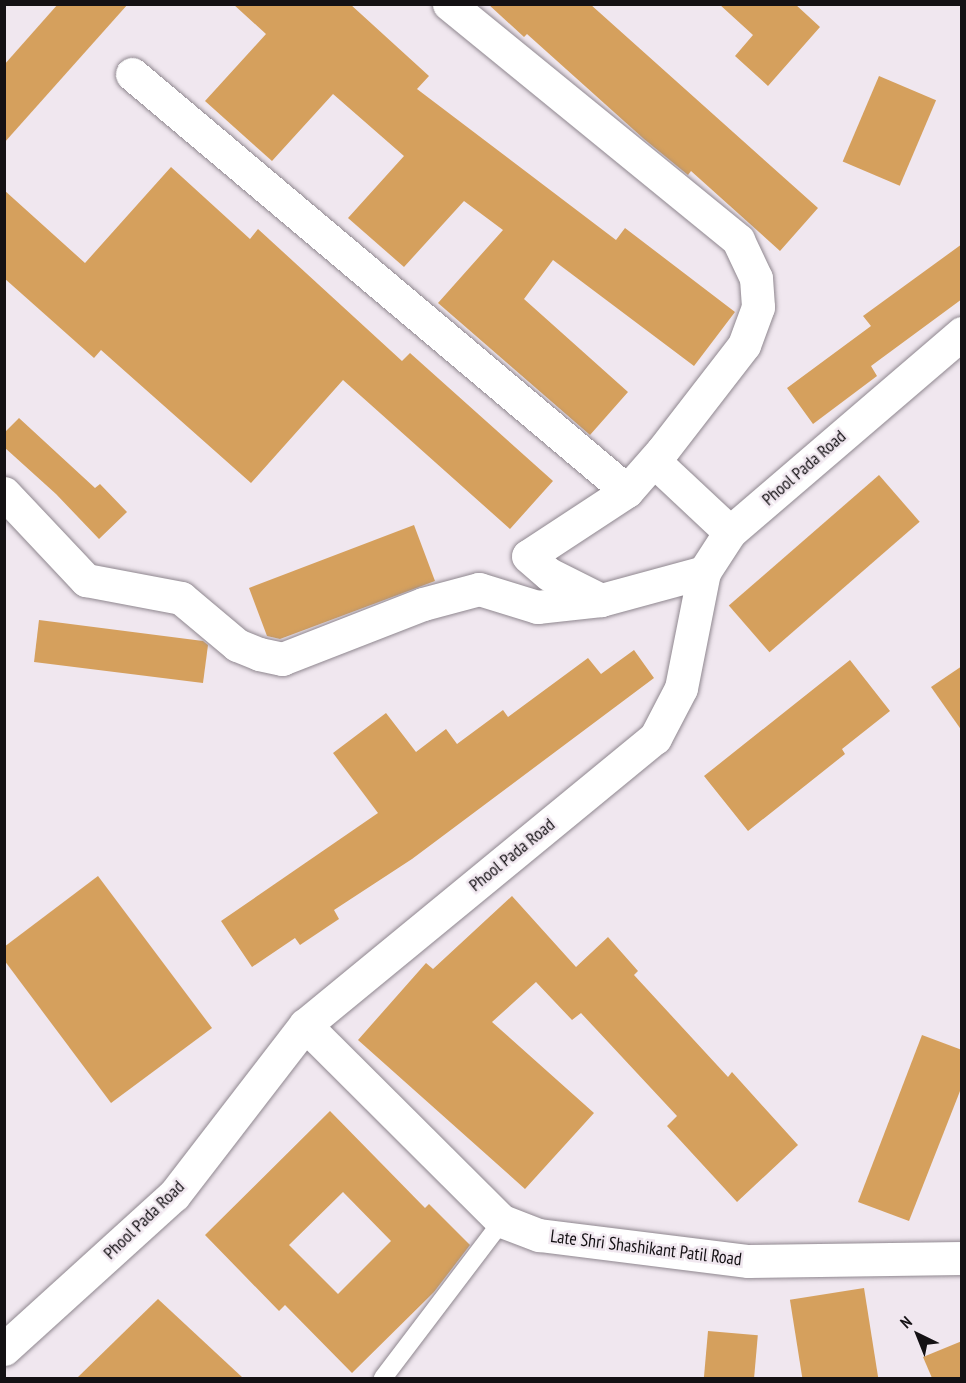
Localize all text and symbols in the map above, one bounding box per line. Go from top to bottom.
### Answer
street label: Phool Pada Road [758,426,850,510]
street label: Phool Pada Road [465,814,559,896]
street label: Phool Pada Road [99,1176,189,1264]
street label: Late Shri Shashikant Patil Road [549,1226,743,1270]
north arrow [888,1305,948,1365]
text: N [896,1312,916,1332]

